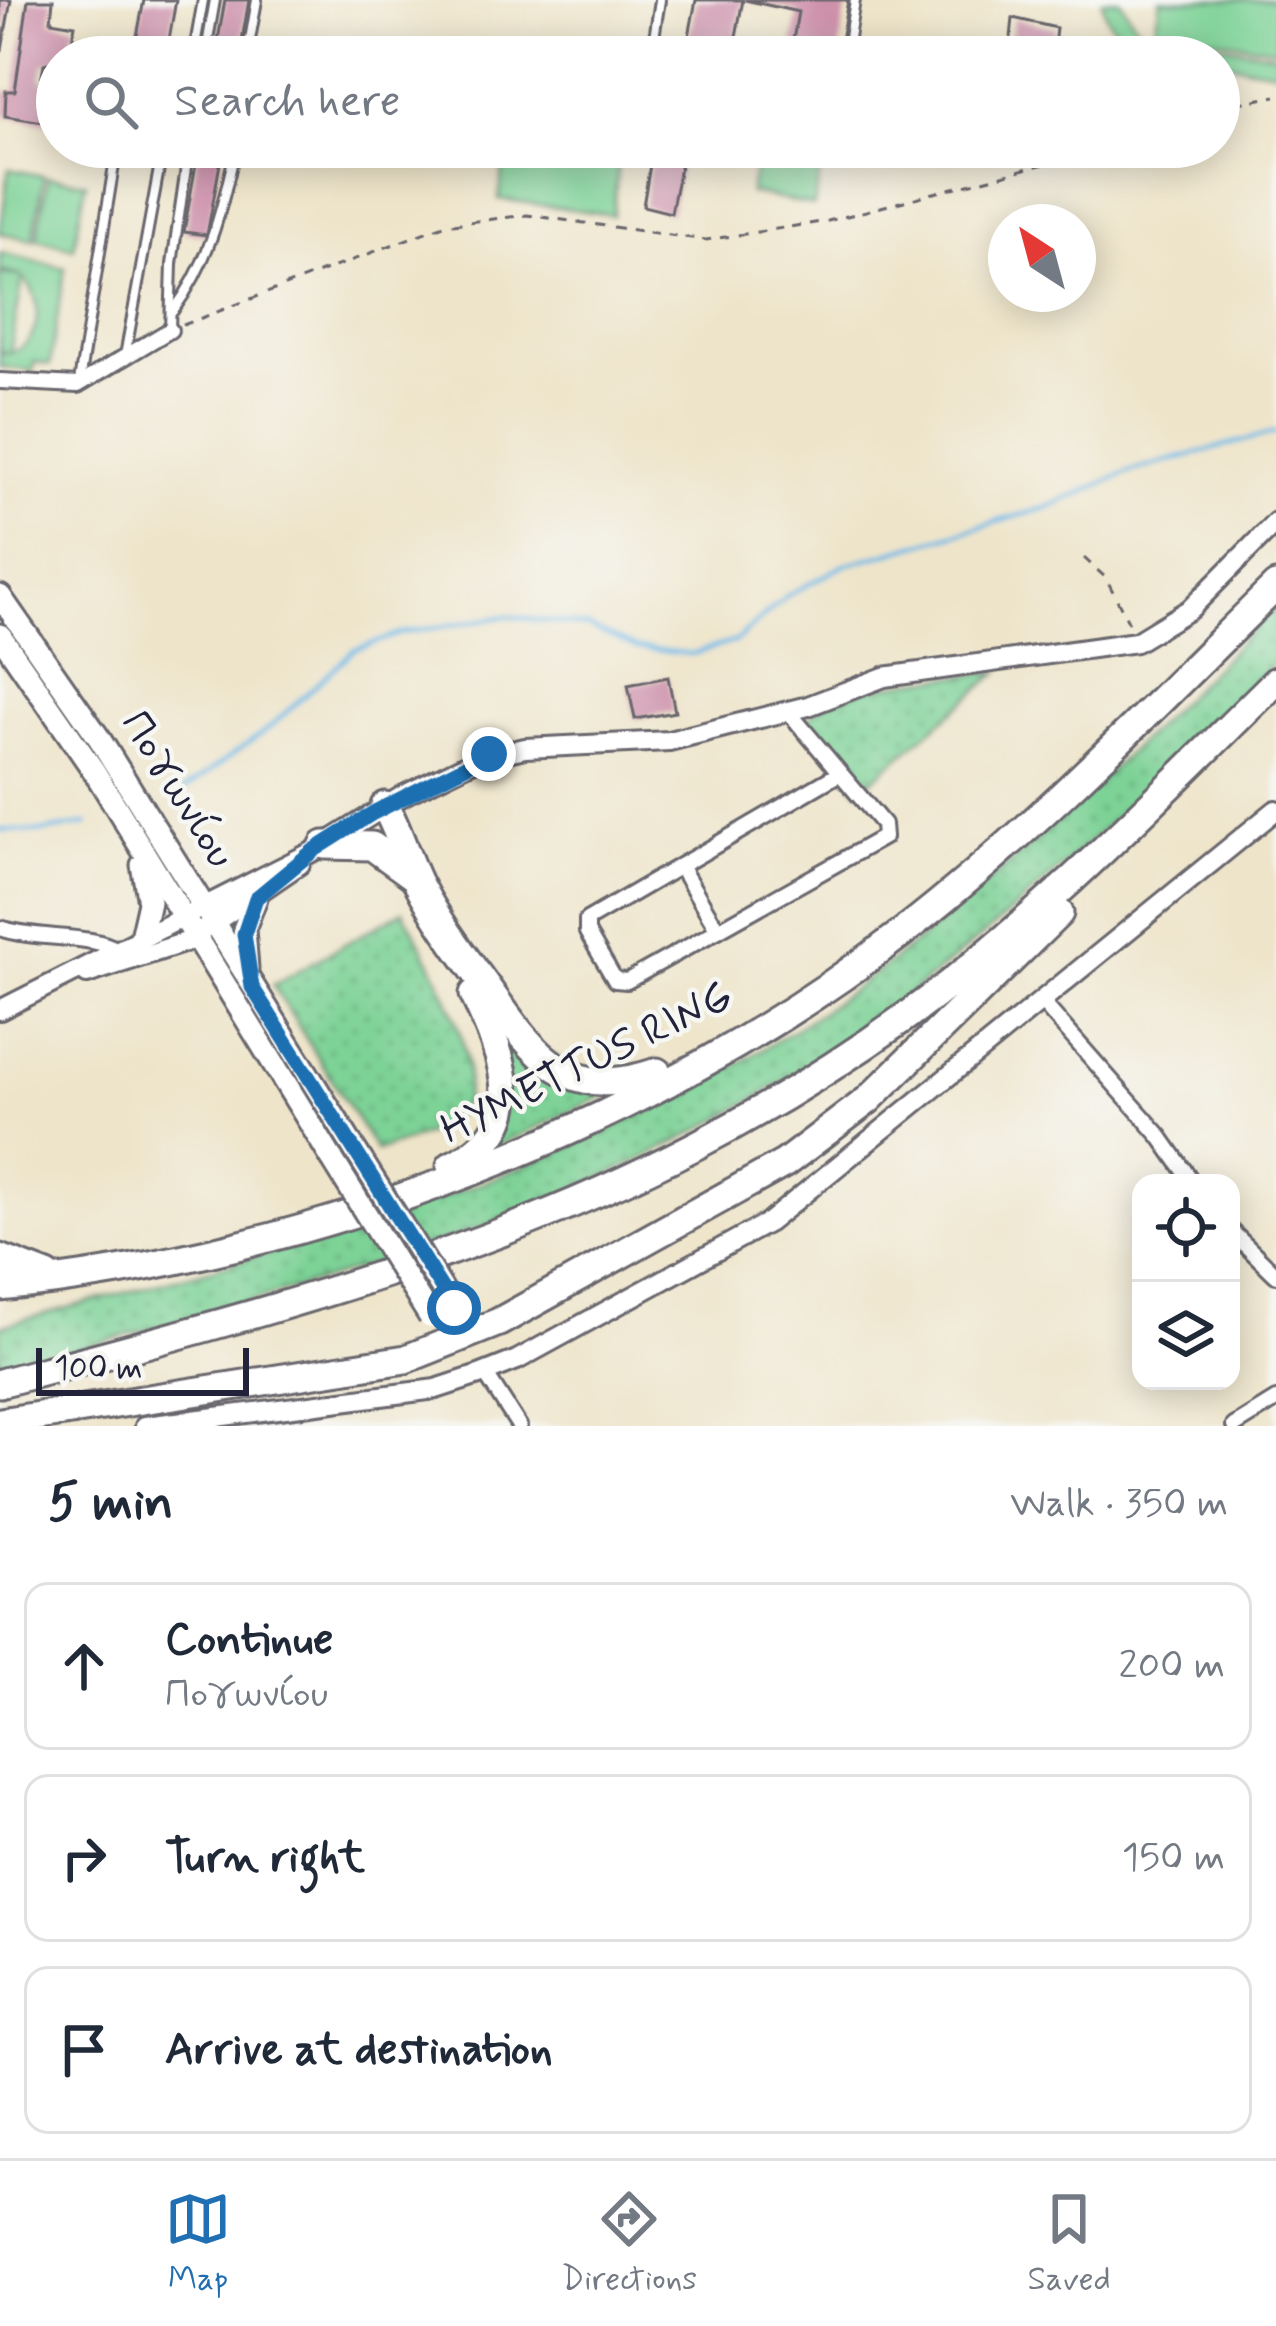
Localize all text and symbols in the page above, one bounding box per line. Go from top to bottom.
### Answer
search box [36,36,1240,168]
icon: search [78,69,144,135]
text: Search here [174,73,401,132]
north arrow [988,204,1096,312]
street label: Πογωνίου [107,701,247,879]
route end [462,727,516,781]
street label: HYMETTUS RING [432,970,742,1158]
map controls [1132,1174,1240,1390]
button: locate [1132,1174,1240,1282]
route start [427,1281,481,1335]
button: layers [1132,1282,1240,1390]
scale bar [36,1342,249,1395]
text: 100 m [54,1347,143,1391]
text: 5 min [48,1471,173,1537]
text: Walk · 350 m [1010,1479,1228,1530]
text: Continue [165,1611,333,1670]
icon: ahead [51,1633,117,1699]
text: 200 m [1119,1641,1225,1692]
text: Πογωνίου [165,1670,328,1721]
icon: right [51,1825,117,1891]
text: Turn right [165,1829,365,1888]
text: 150 m [1122,1833,1225,1884]
icon: arrive [51,2017,117,2083]
text: Arrive at destination [165,2021,553,2080]
tab: Map [165,2186,231,2302]
tab: Directions [561,2186,697,2302]
tab: Saved [1027,2186,1111,2302]

